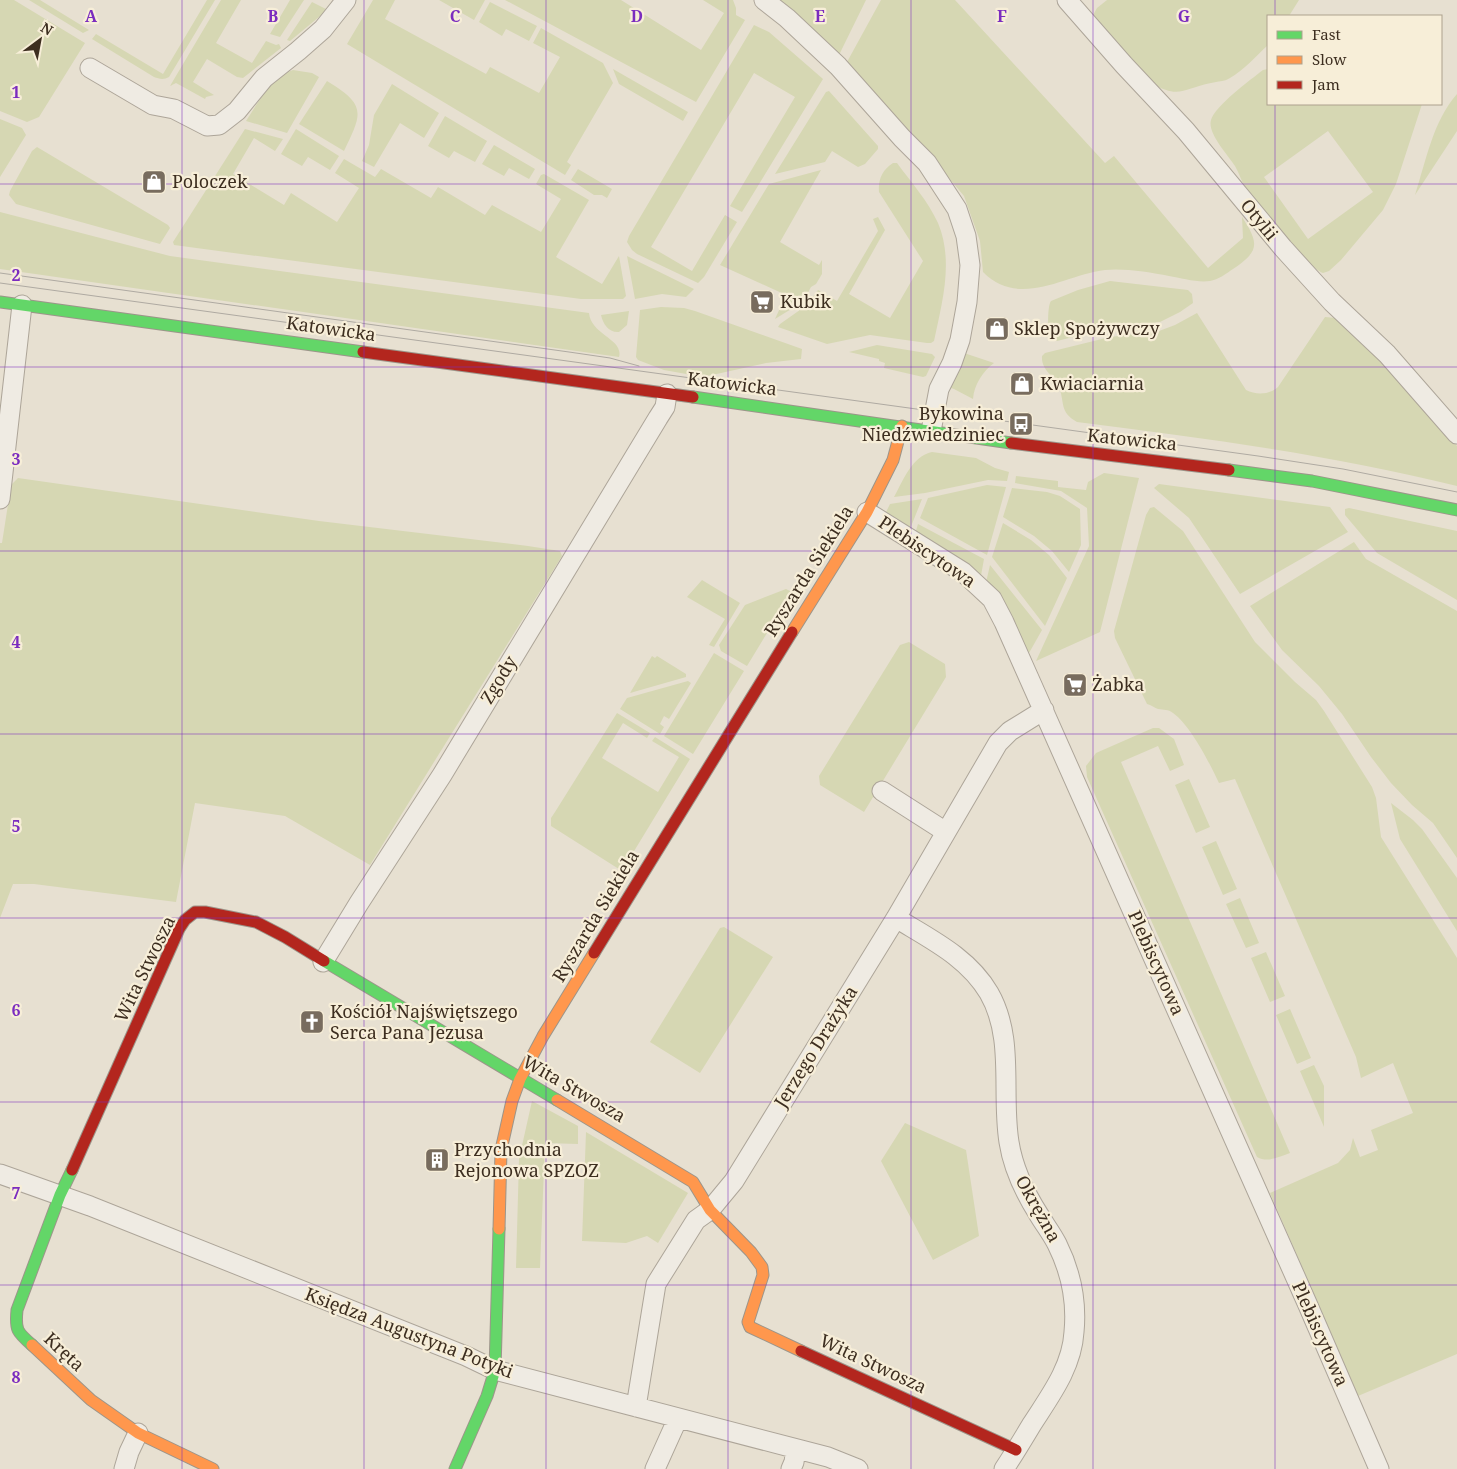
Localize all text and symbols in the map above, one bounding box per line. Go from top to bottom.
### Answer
text: A [85,5,98,27]
text: B [268,5,279,27]
text: C [450,5,461,27]
text: D [631,5,643,27]
text: E [815,5,825,27]
text: F [997,5,1007,27]
text: G [1178,5,1190,27]
north arrow [15,15,65,65]
legend [1267,15,1442,105]
text: N [37,18,57,40]
text: Fast [1312,24,1341,44]
text: Slow [1312,49,1346,69]
text: Jam [1311,74,1340,94]
text: 1 [11,81,21,103]
shop icon: Poloczek [141,169,167,195]
place label: Poloczek [172,169,248,193]
street label: Otylii [1236,194,1284,245]
text: 2 [11,264,21,286]
supermarket icon: Kubik [749,289,775,315]
place label: Kubik [780,289,831,313]
street label: Katowicka [285,310,378,346]
shop icon: Sklep Spożywczy [984,316,1010,342]
place label: Sklep Spożywczy [1014,316,1160,340]
street label: Katowicka [686,366,778,400]
shop icon: Kwiaciarnia [1009,371,1035,397]
place label: Kwiaciarnia [1040,371,1144,395]
place label: Bykowina Niedźwiedziniec [862,401,1004,446]
bus stop icon: Bykowina Niedźwiedziniec [1008,411,1034,437]
street label: Katowicka [1086,422,1178,456]
text: 3 [11,448,21,470]
street label: Ryszarda Siekiela [758,500,858,641]
street label: Plebiscytowa [874,510,981,593]
text: 4 [11,631,21,653]
street label: Zgody [474,650,522,708]
supermarket icon: Żabka [1062,672,1088,698]
place label: Żabka [1092,672,1145,696]
text: 5 [11,815,21,837]
street label: Ryszarda Siekiela [546,845,644,986]
street label: Plebiscytowa [1123,906,1191,1019]
street label: Wita Stwosza [108,912,180,1026]
street label: Jerzego Drażyka [767,981,862,1113]
text: 6 [11,999,21,1021]
place label: Kościół Najświętszego Serca Pana Jezusa [330,999,518,1044]
church icon: Kościół Najświętszego Serca Pana Jezusa [299,1009,325,1035]
street label: Wita Stwosza [519,1049,630,1127]
place label: Przychodnia Rejonowa SPZOZ [454,1137,599,1182]
building icon: Przychodnia Rejonowa SPZOZ [424,1147,450,1173]
street label: Okrężna [1011,1171,1067,1246]
text: 7 [11,1182,21,1204]
street label: Plebiscytowa [1287,1277,1355,1390]
street label: Księdza Augustyna Potyki [302,1281,517,1383]
street label: Kręta [39,1326,90,1376]
street label: Wita Stwosza [816,1328,931,1398]
text: 8 [11,1366,21,1388]

